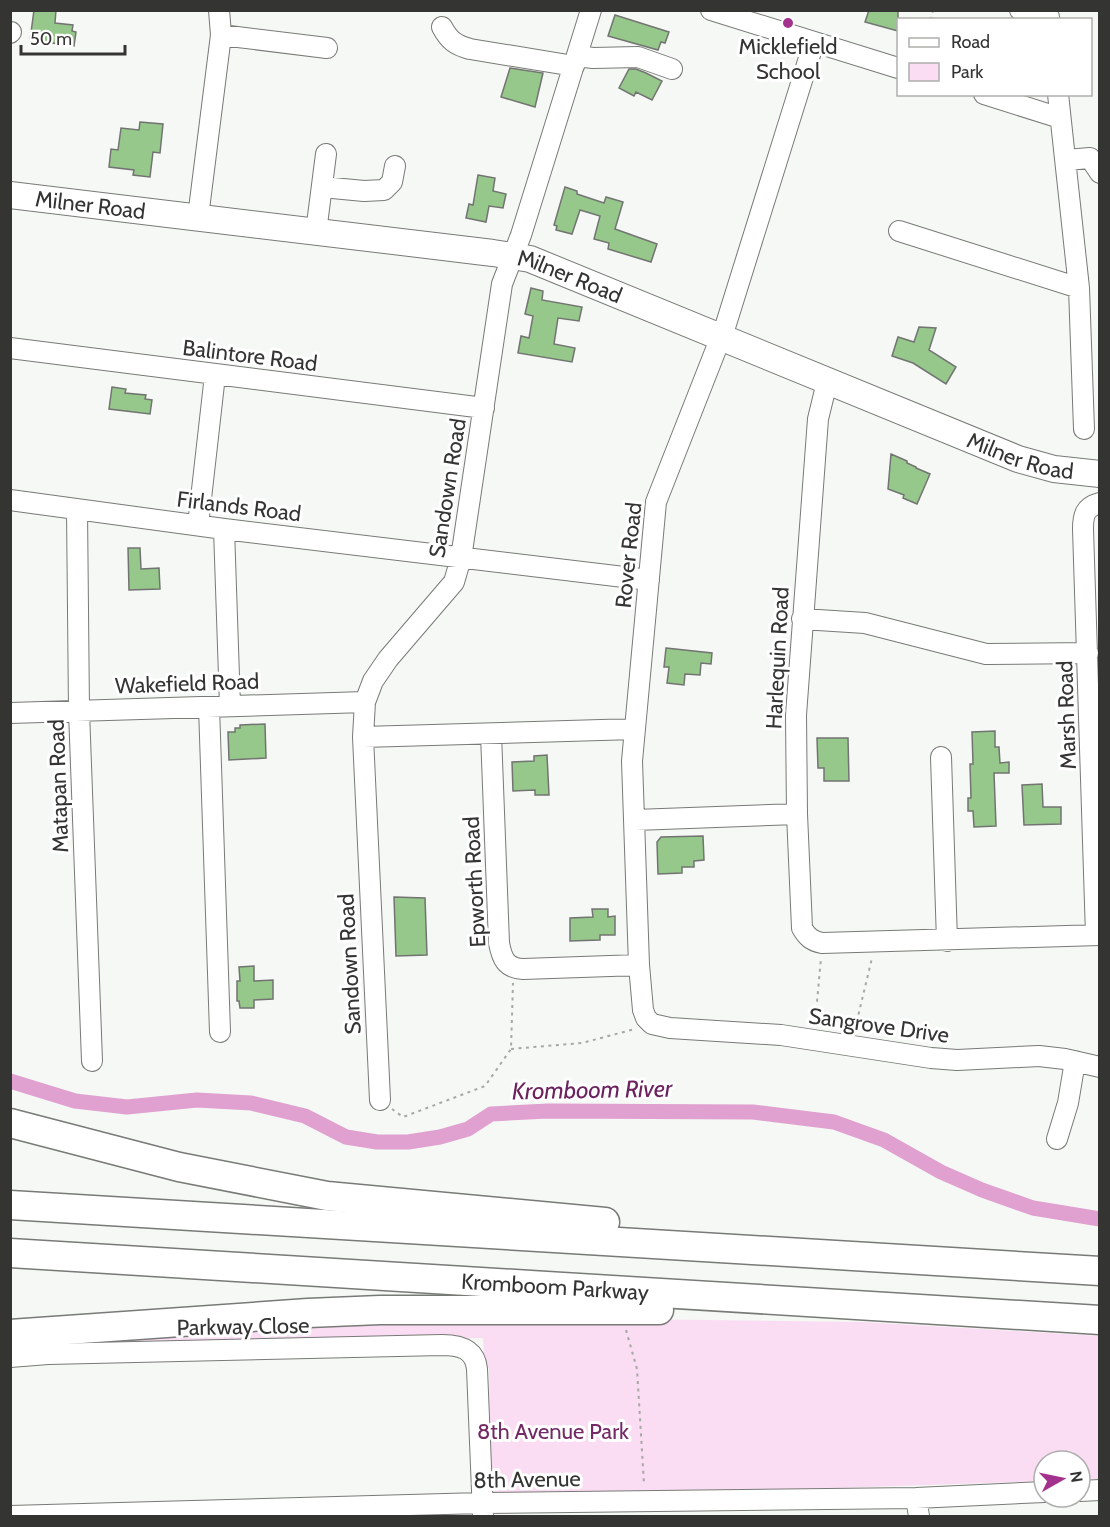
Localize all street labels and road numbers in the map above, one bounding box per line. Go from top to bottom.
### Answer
street label: Milner Road [34,185,147,225]
street label: Milner Road [516,244,626,309]
street label: Balintore Road [181,334,319,377]
street label: Sandown Road [423,416,472,560]
street label: Milner Road [963,427,1075,485]
street label: Firlands Road [175,485,303,528]
street label: Rover Road [610,501,647,609]
street label: Harlequin Road [760,586,795,730]
street label: Marsh Road [1051,660,1082,770]
street label: Wakefield Road [114,667,260,700]
street label: Matapan Road [43,719,74,853]
street label: Epworth Road [458,816,491,948]
street label: Sandown Road [332,893,367,1035]
street label: Sangrove Drive [807,1002,951,1049]
street label: Kromboom Parkway [460,1268,650,1306]
street label: Parkway Close [176,1312,310,1341]
street label: 8th Avenue [473,1465,581,1494]

